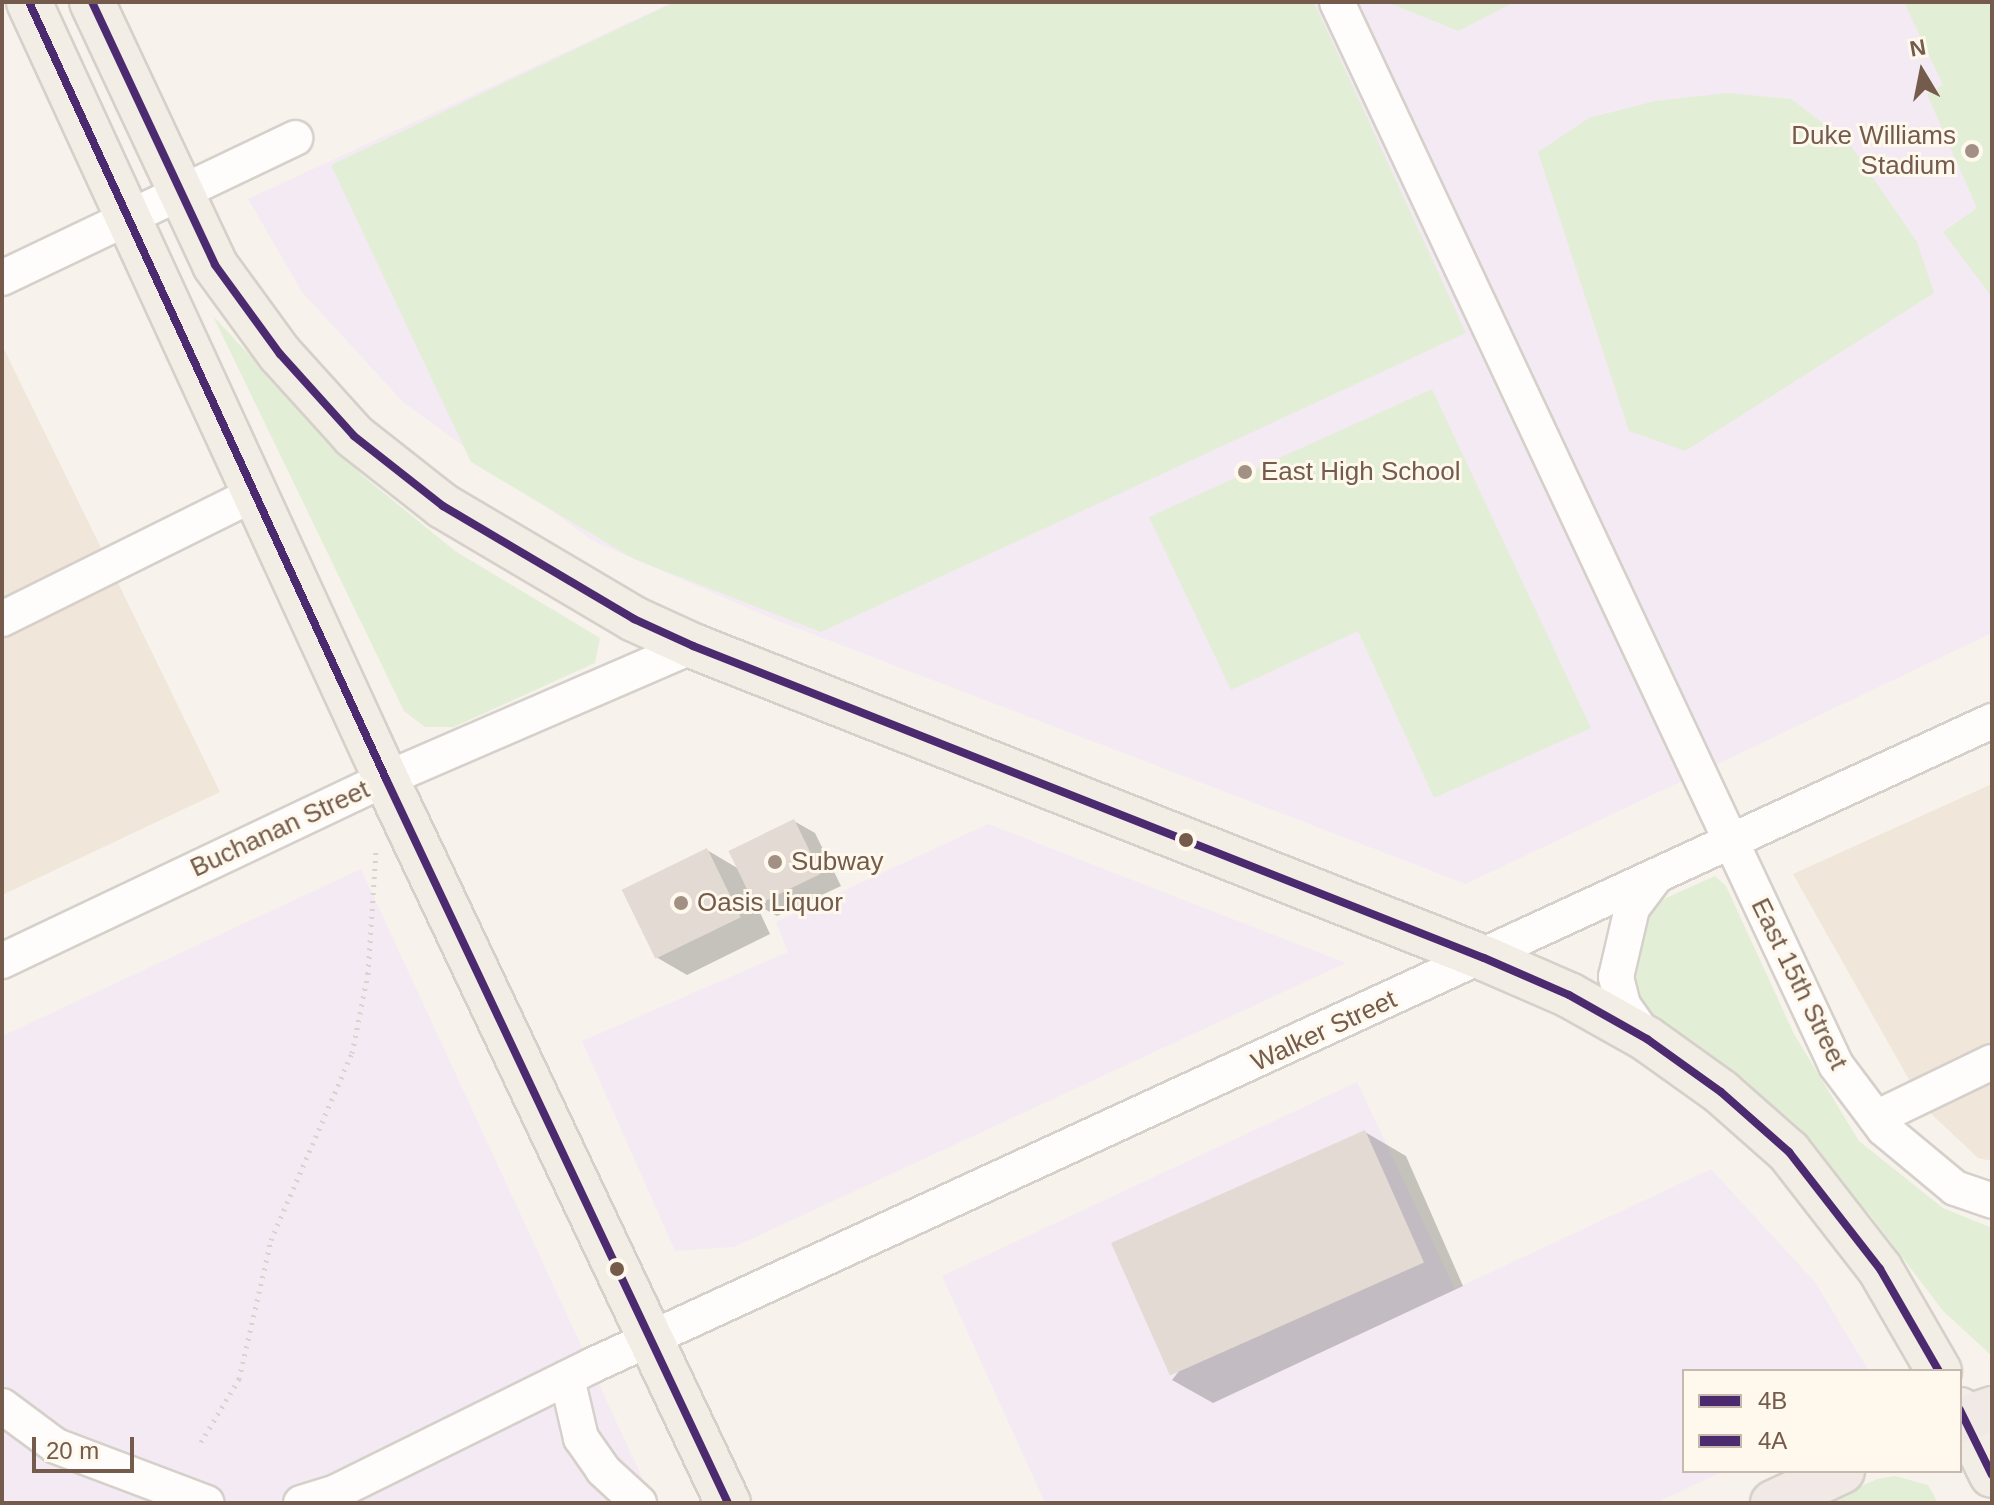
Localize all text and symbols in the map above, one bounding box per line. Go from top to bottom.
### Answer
north arrow [1882,32,1962,112]
text: N [1908,34,1928,62]
place label: Duke Williams Stadium [1791,120,1956,182]
marker: Duke Williams Stadium [1963,142,1981,160]
place label: East High School [1261,456,1460,488]
marker: East High School [1236,463,1254,481]
street label: Buchanan Street [186,774,374,884]
unlabelled marker [1178,832,1194,848]
place label: Subway [791,846,883,878]
marker: Subway [766,853,784,871]
place label: Oasis Liquor [697,887,843,919]
street label: East 15th Street [1744,893,1854,1075]
marker: Oasis Liquor [672,894,690,912]
street label: Walker Street [1246,984,1402,1078]
unlabelled marker [609,1261,625,1277]
legend [1682,1369,1962,1473]
text: 4B [1758,1387,1787,1414]
scale bar [36,1421,138,1471]
text: 4A [1758,1427,1787,1454]
text: 20 m [46,1437,99,1464]

